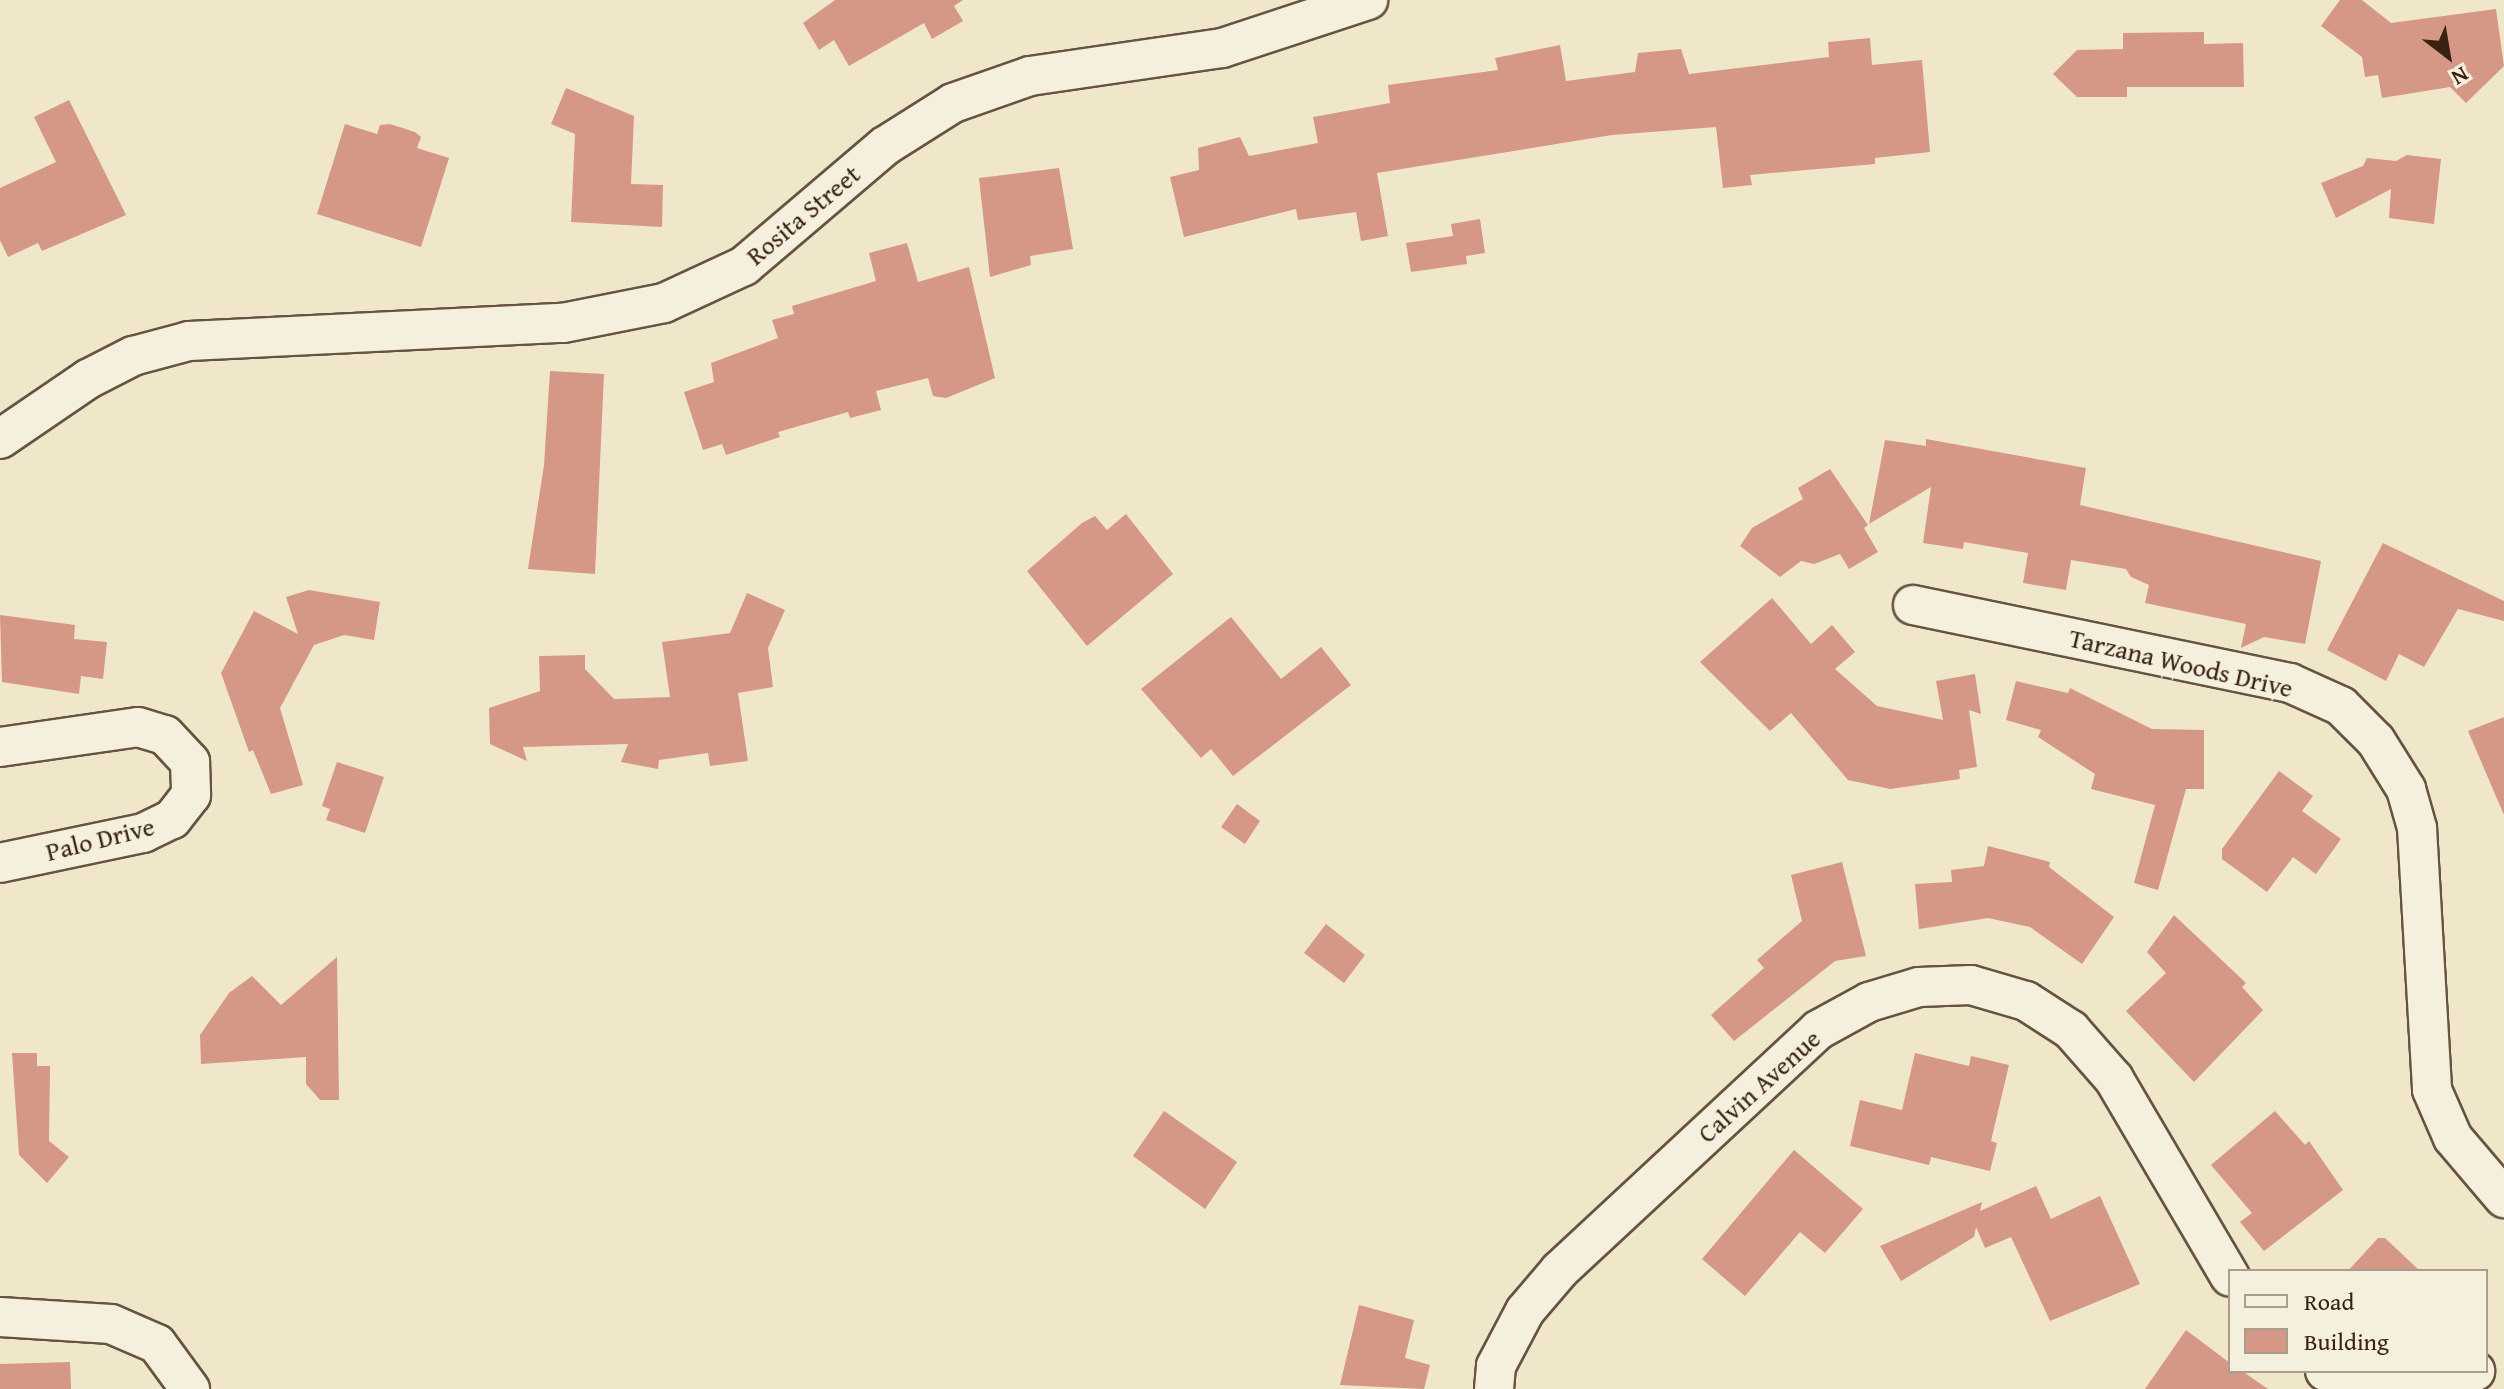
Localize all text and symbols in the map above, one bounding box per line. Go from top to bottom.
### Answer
north arrow [2408,16,2488,96]
text: N [2446,59,2475,94]
street label: Rosita Street [740,158,866,272]
street label: Tarzana Woods Drive [2066,622,2296,704]
street label: Palo Drive [42,810,158,868]
street label: Calvin Avenue [1691,1023,1827,1149]
legend [2228,1269,2488,1373]
text: Road [2304,1284,2354,1319]
text: Building [2304,1324,2389,1359]

